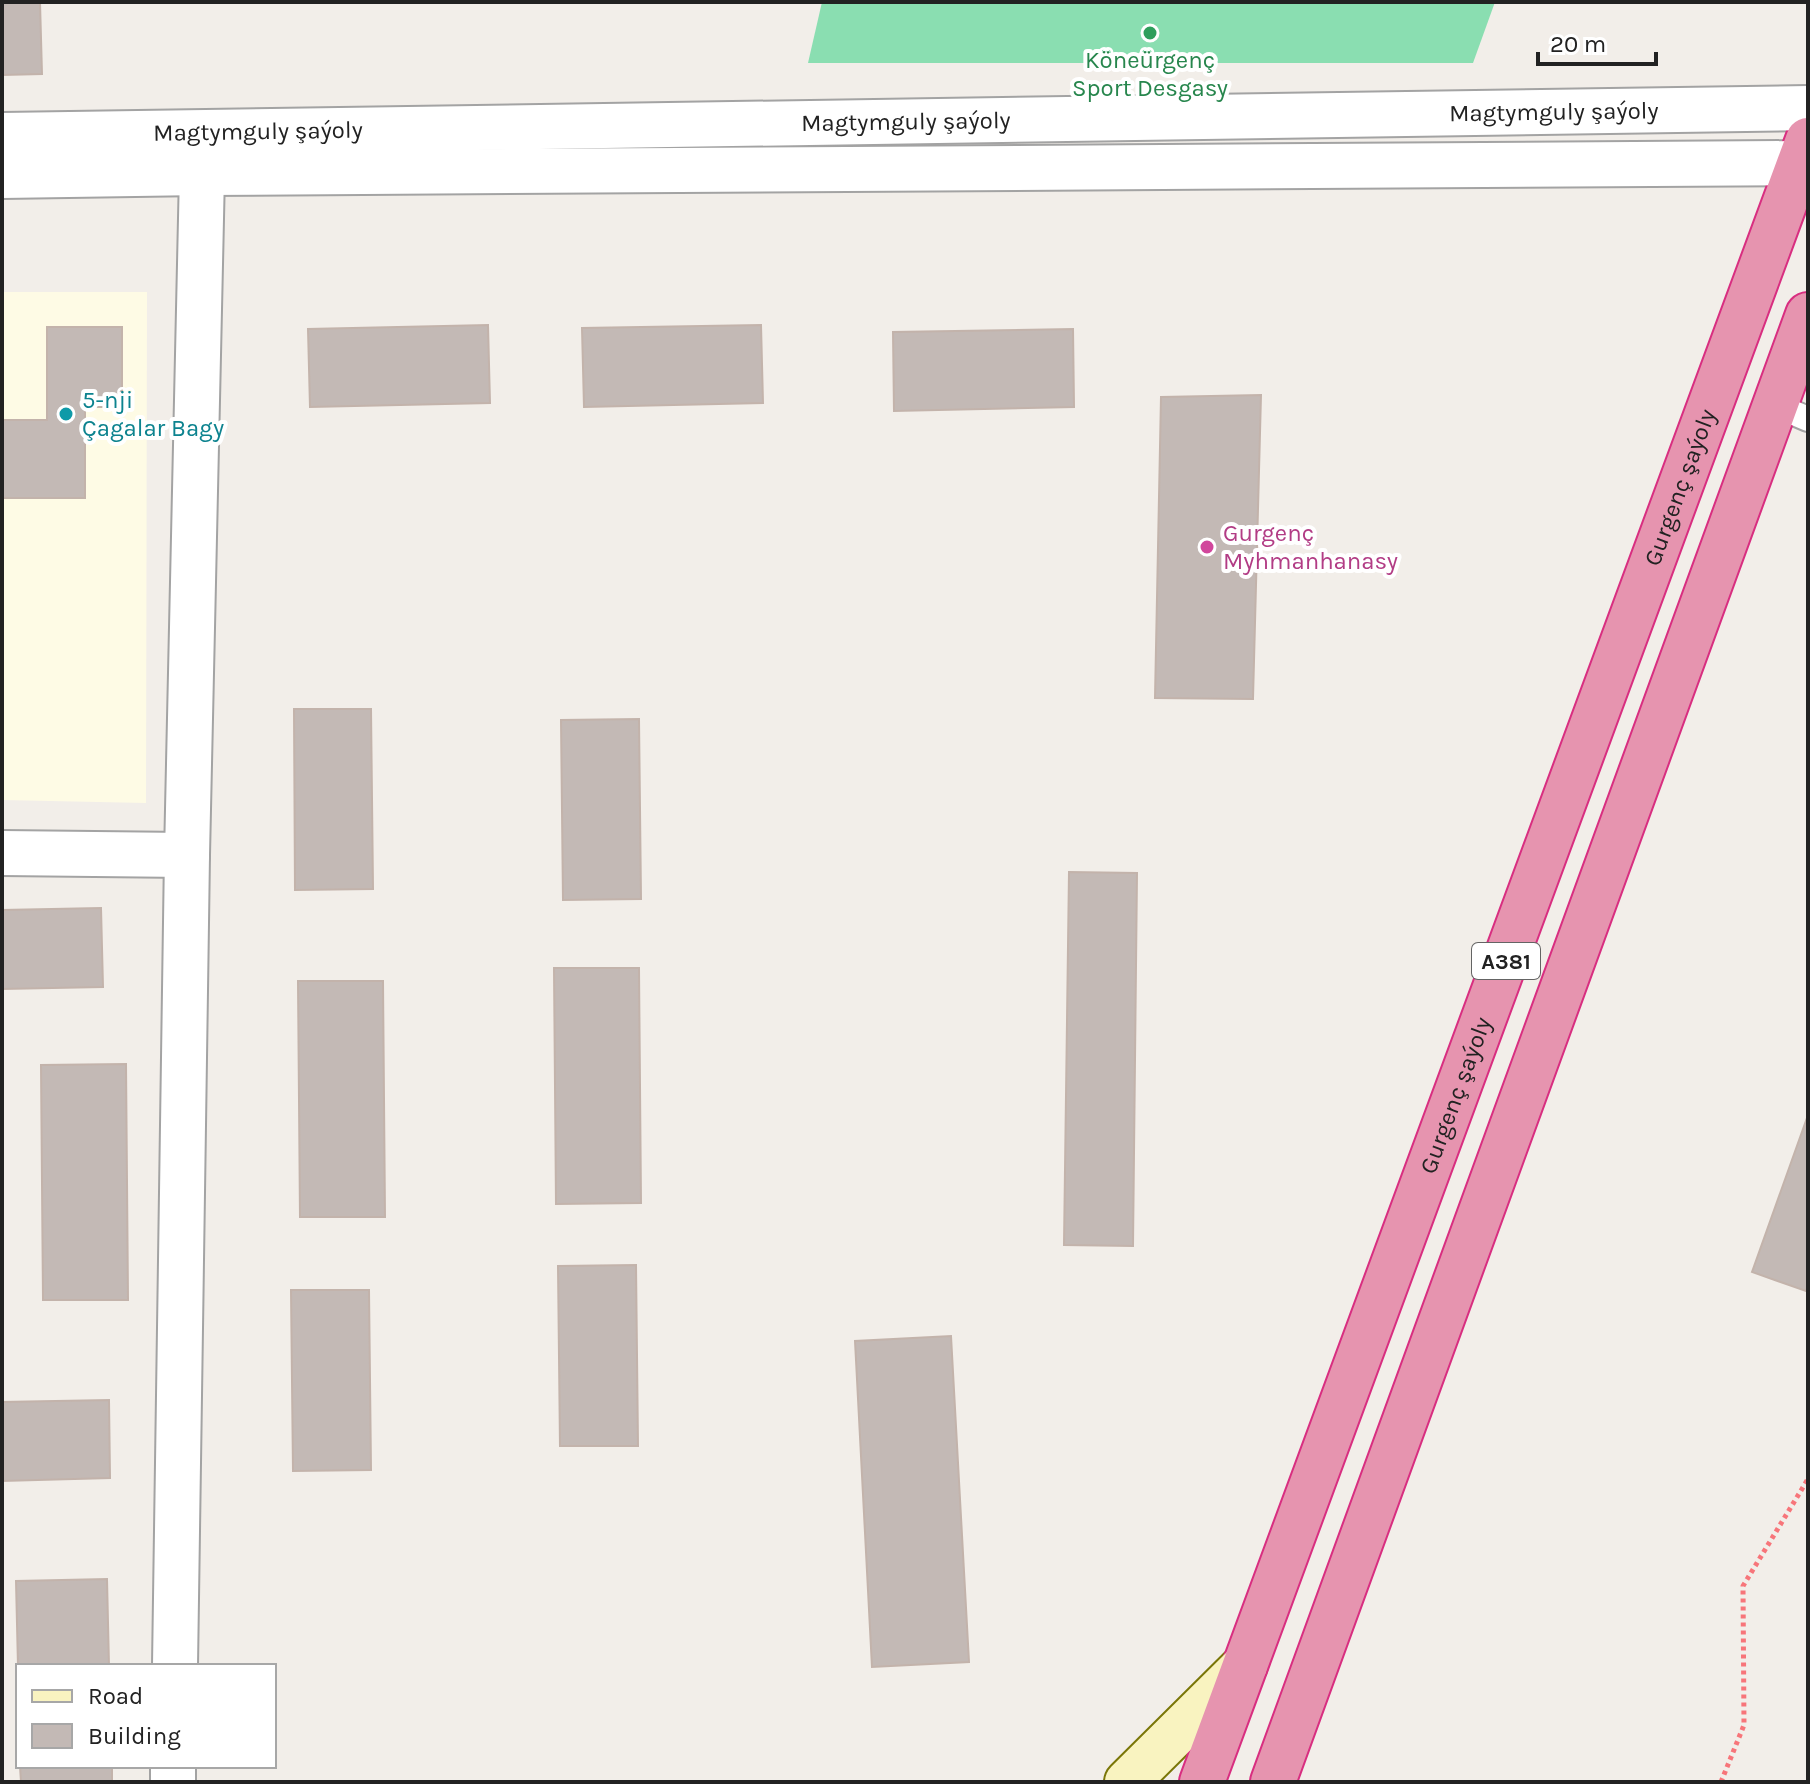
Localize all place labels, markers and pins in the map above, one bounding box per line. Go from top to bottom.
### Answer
marker: Köneürgenç Sport Desgasy [1141,24,1159,42]
place label: Köneürgenç Sport Desgasy [1072,46,1228,102]
place label: 5-nji Çagalar Bagy [82,386,224,442]
marker: 5-nji Çagalar Bagy [57,405,75,423]
place label: Gurgenç Myhmanhanasy [1223,519,1398,575]
marker: Gurgenç Myhmanhanasy [1198,538,1216,556]

